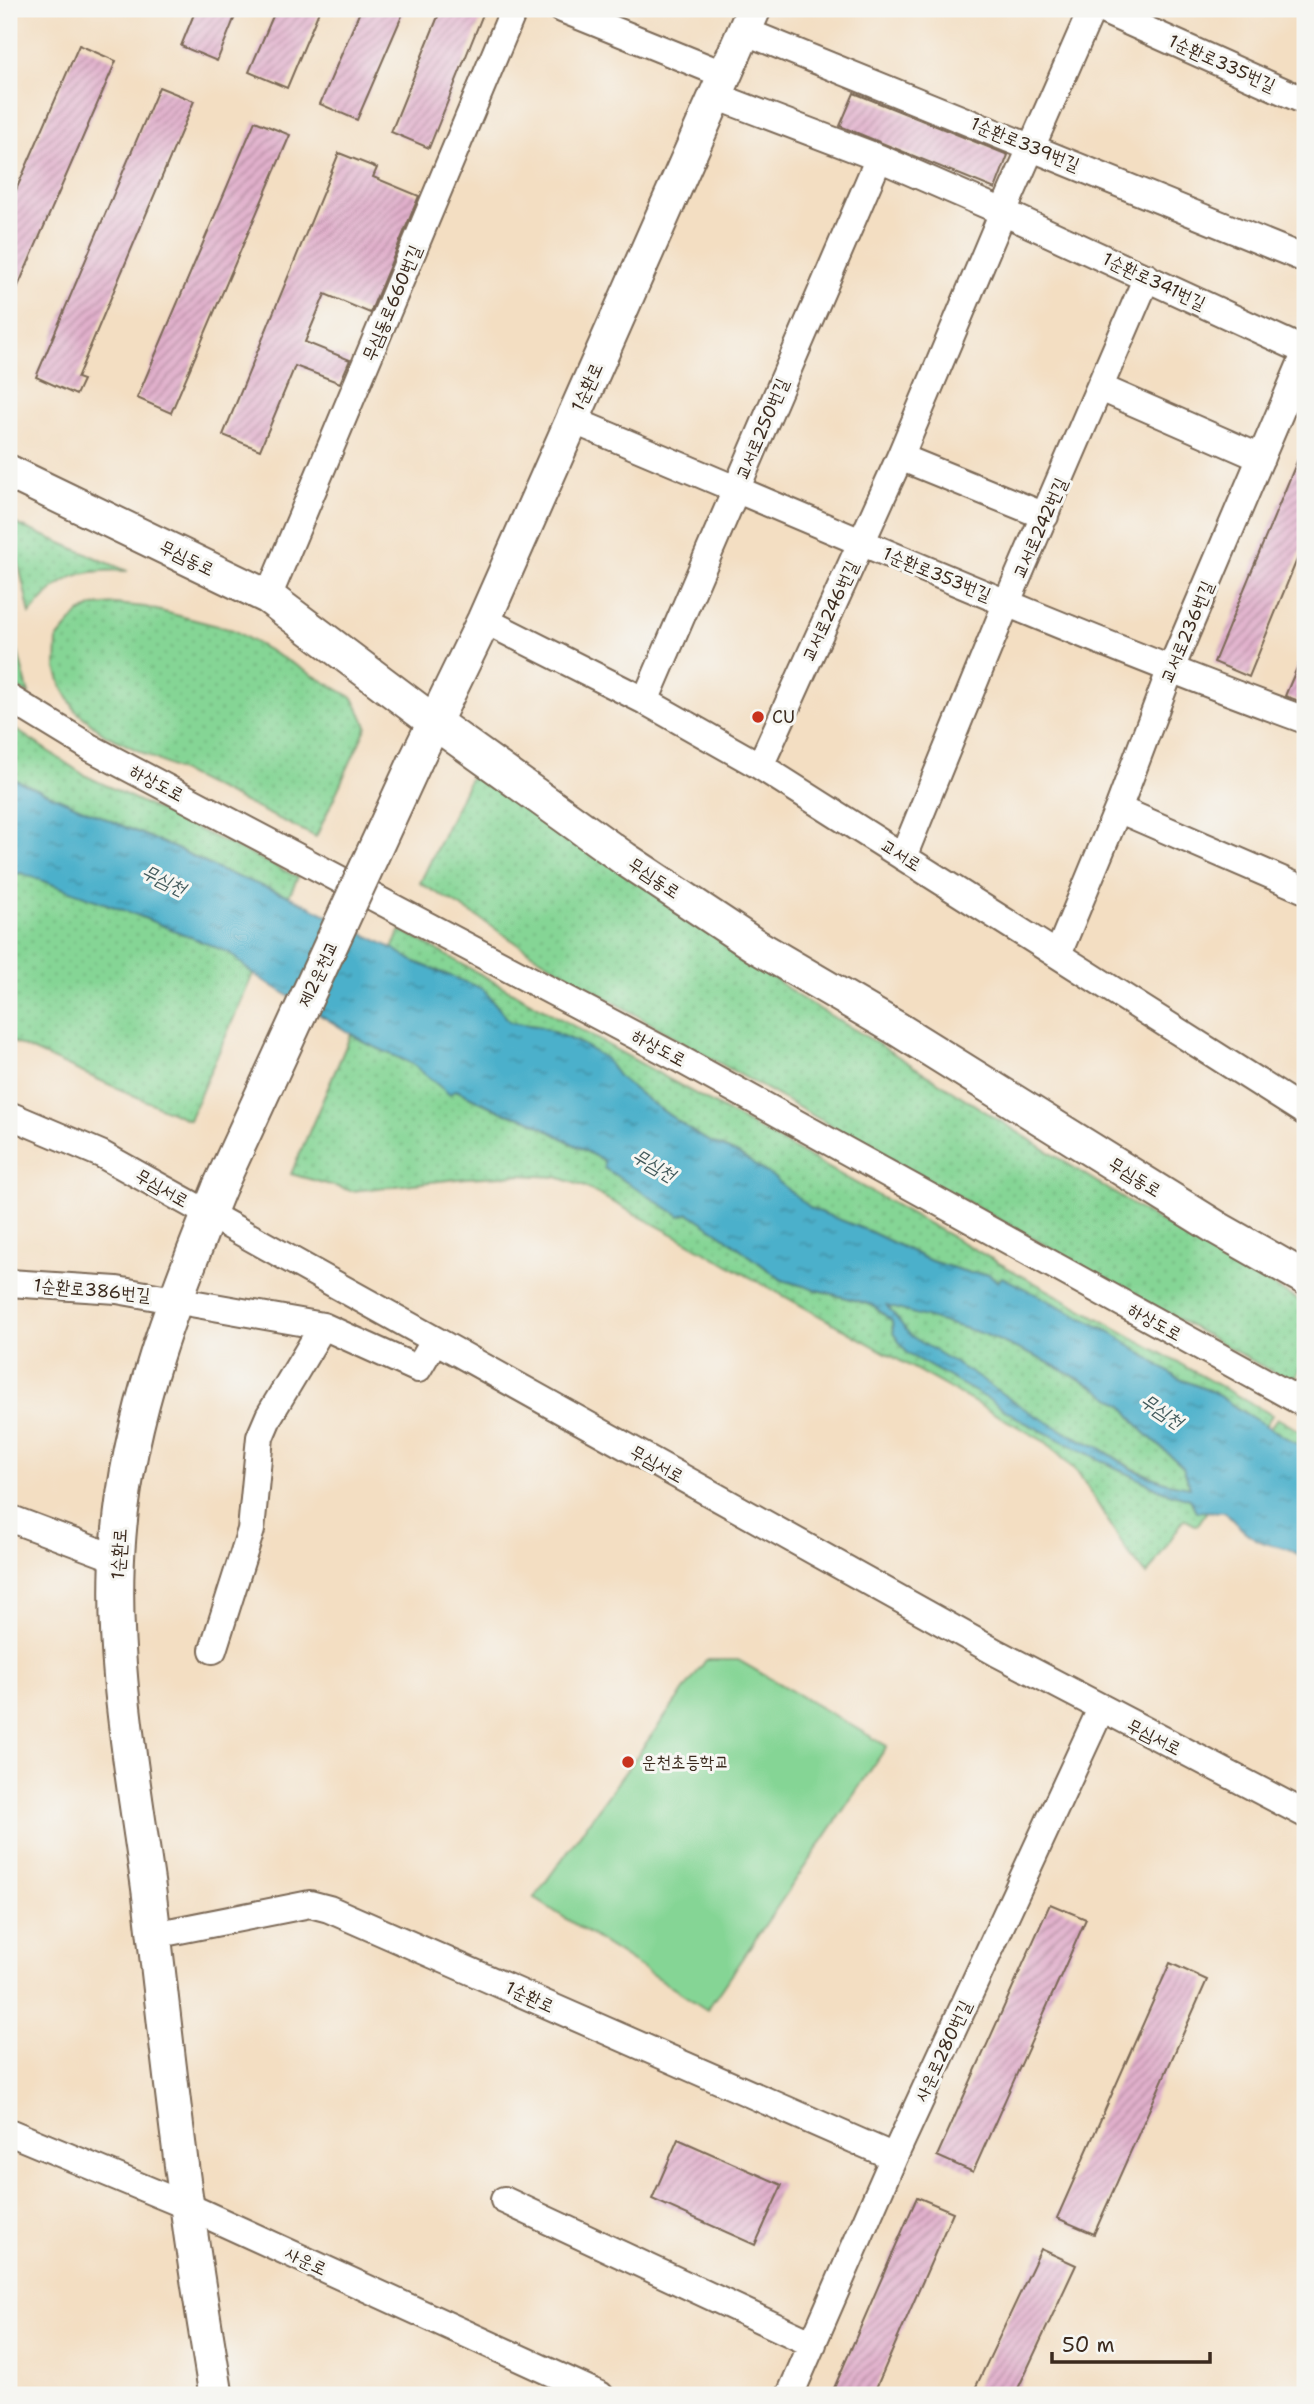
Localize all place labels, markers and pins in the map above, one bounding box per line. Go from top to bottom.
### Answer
place label: CU [772,705,795,729]
marker: CU [750,709,766,725]
place label: 운천초등학교 [642,1750,729,1774]
marker: 운천초등학교 [620,1754,636,1770]

